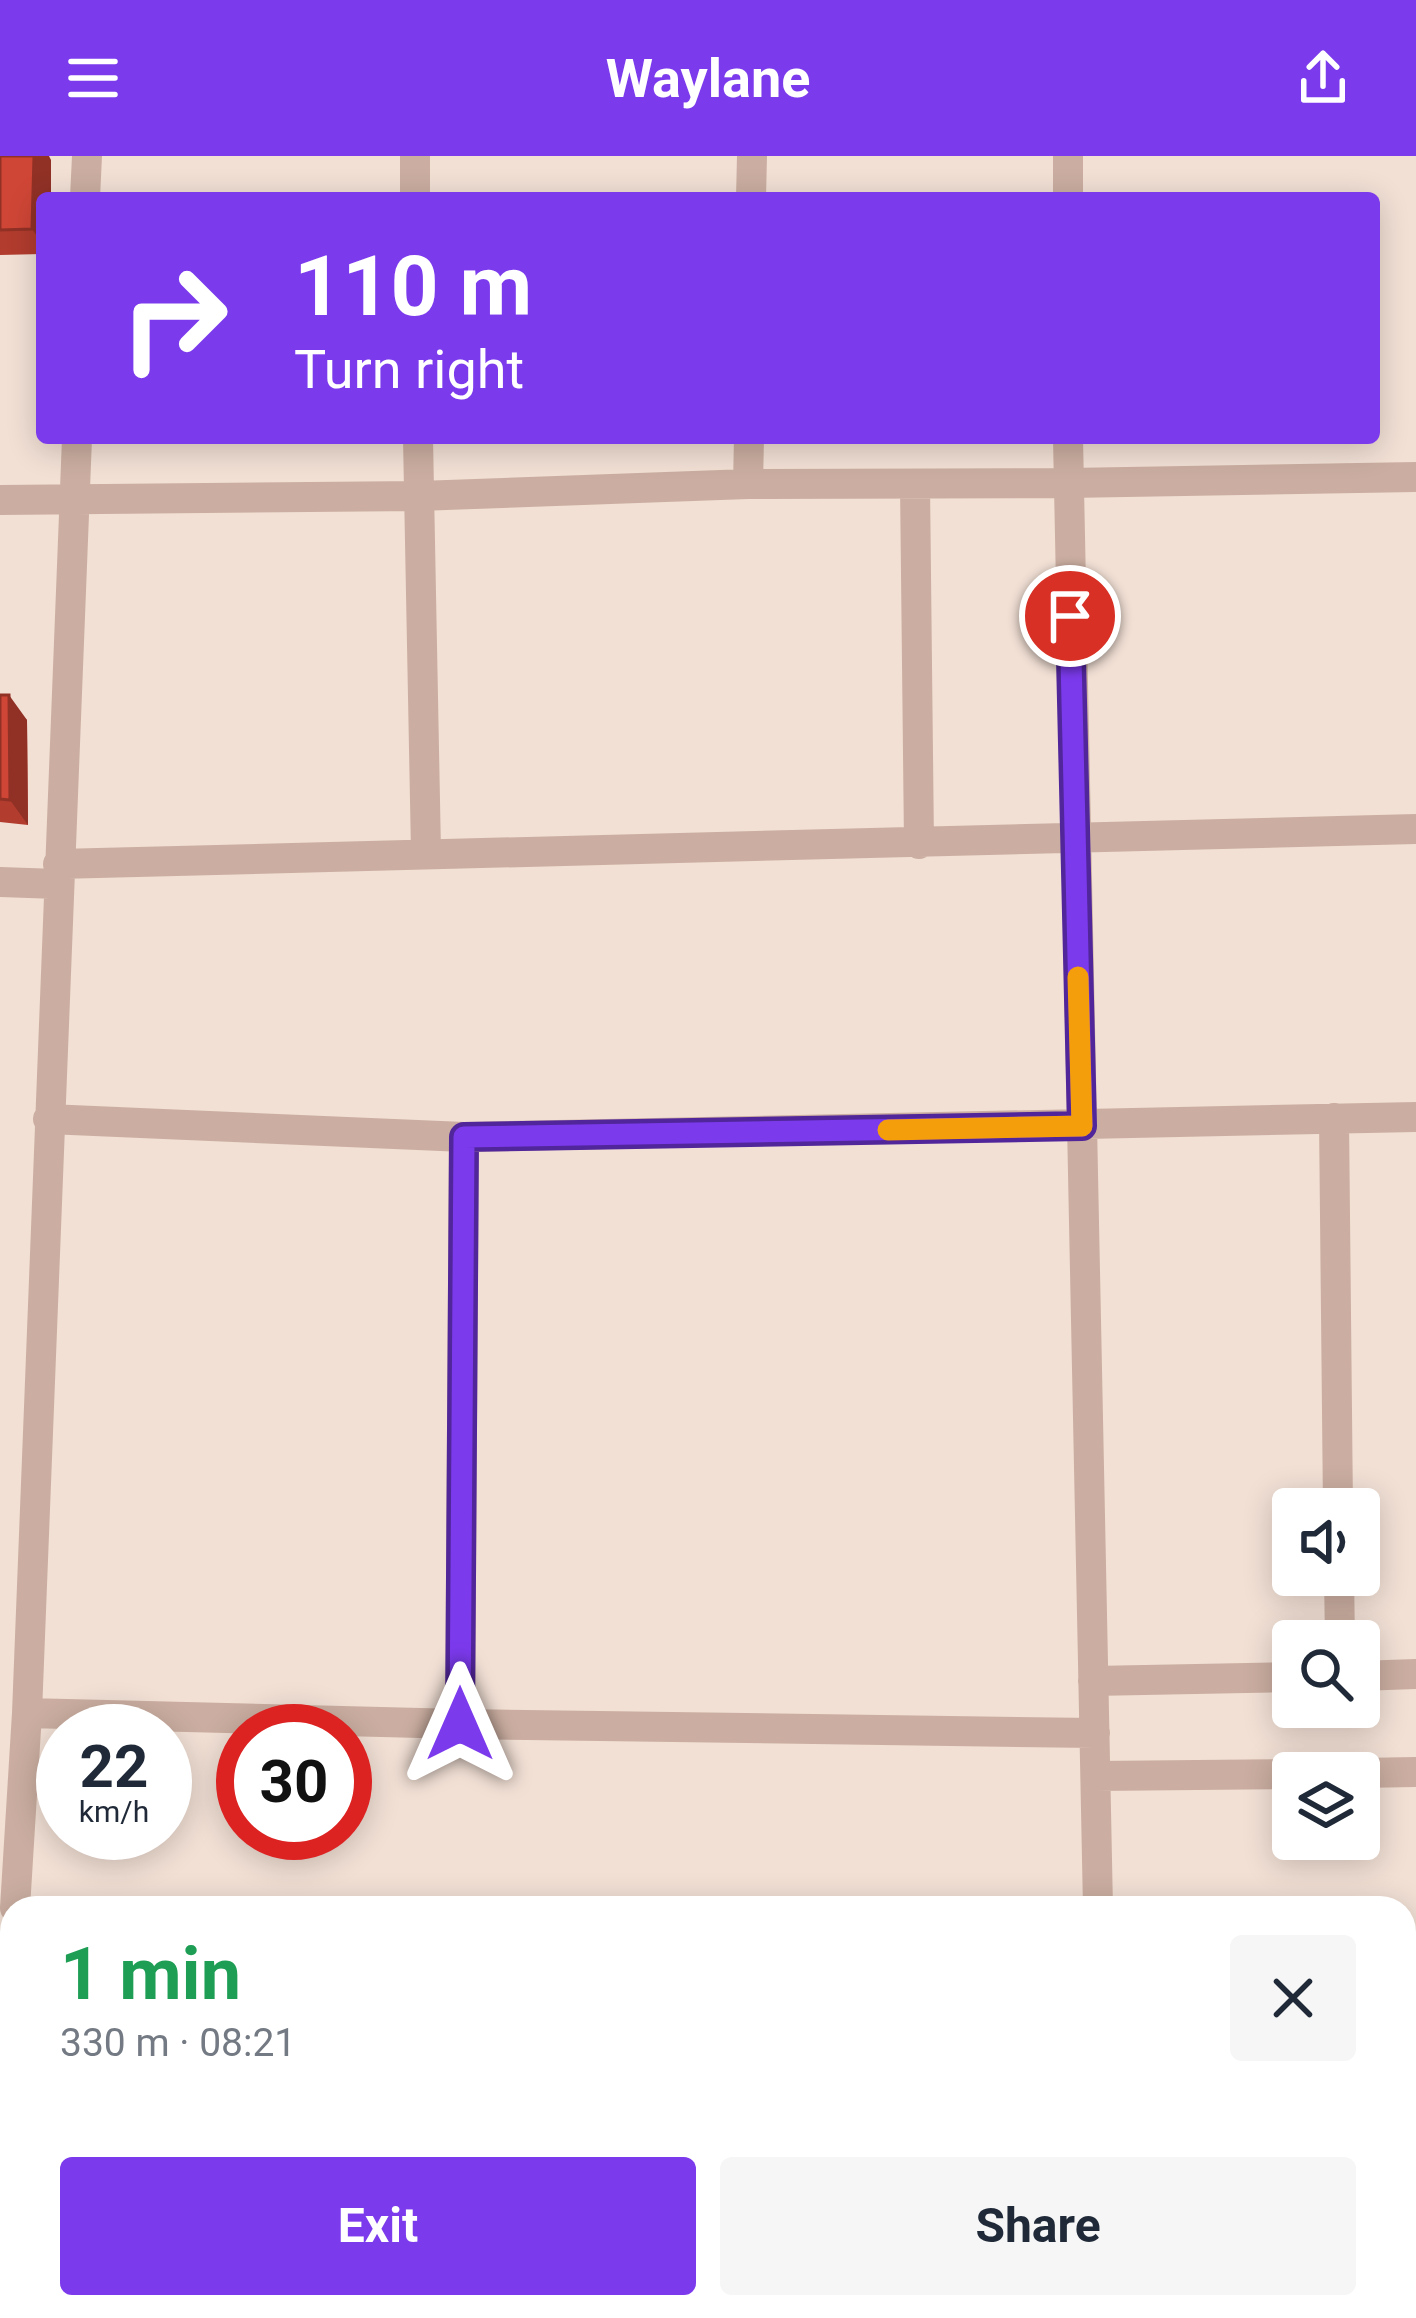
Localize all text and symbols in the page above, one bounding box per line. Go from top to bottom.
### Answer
icon: menu [60,45,126,111]
icon: share [1290,45,1356,111]
text: Waylane [606,47,810,110]
text: 110 m [294,237,532,336]
icon: right [96,240,252,396]
text: Turn right [294,338,524,401]
pin [1019,565,1121,667]
icon: arrive [1037,583,1103,649]
map controls [1272,1488,1380,1860]
button: sound [1272,1488,1380,1596]
button: search [1272,1620,1380,1728]
position arrow [397,1661,523,1787]
speed limit sign: 30 [216,1704,372,1860]
text: 22 [80,1731,148,1802]
button: layers [1272,1752,1380,1860]
text: km/h [79,1794,149,1829]
text: 1 min [60,1932,241,2017]
button: close [1230,1935,1356,2061]
text: 330 m · 08:21 [60,2020,296,2066]
button: Exit [60,2157,696,2295]
button: Share [720,2157,1356,2295]

